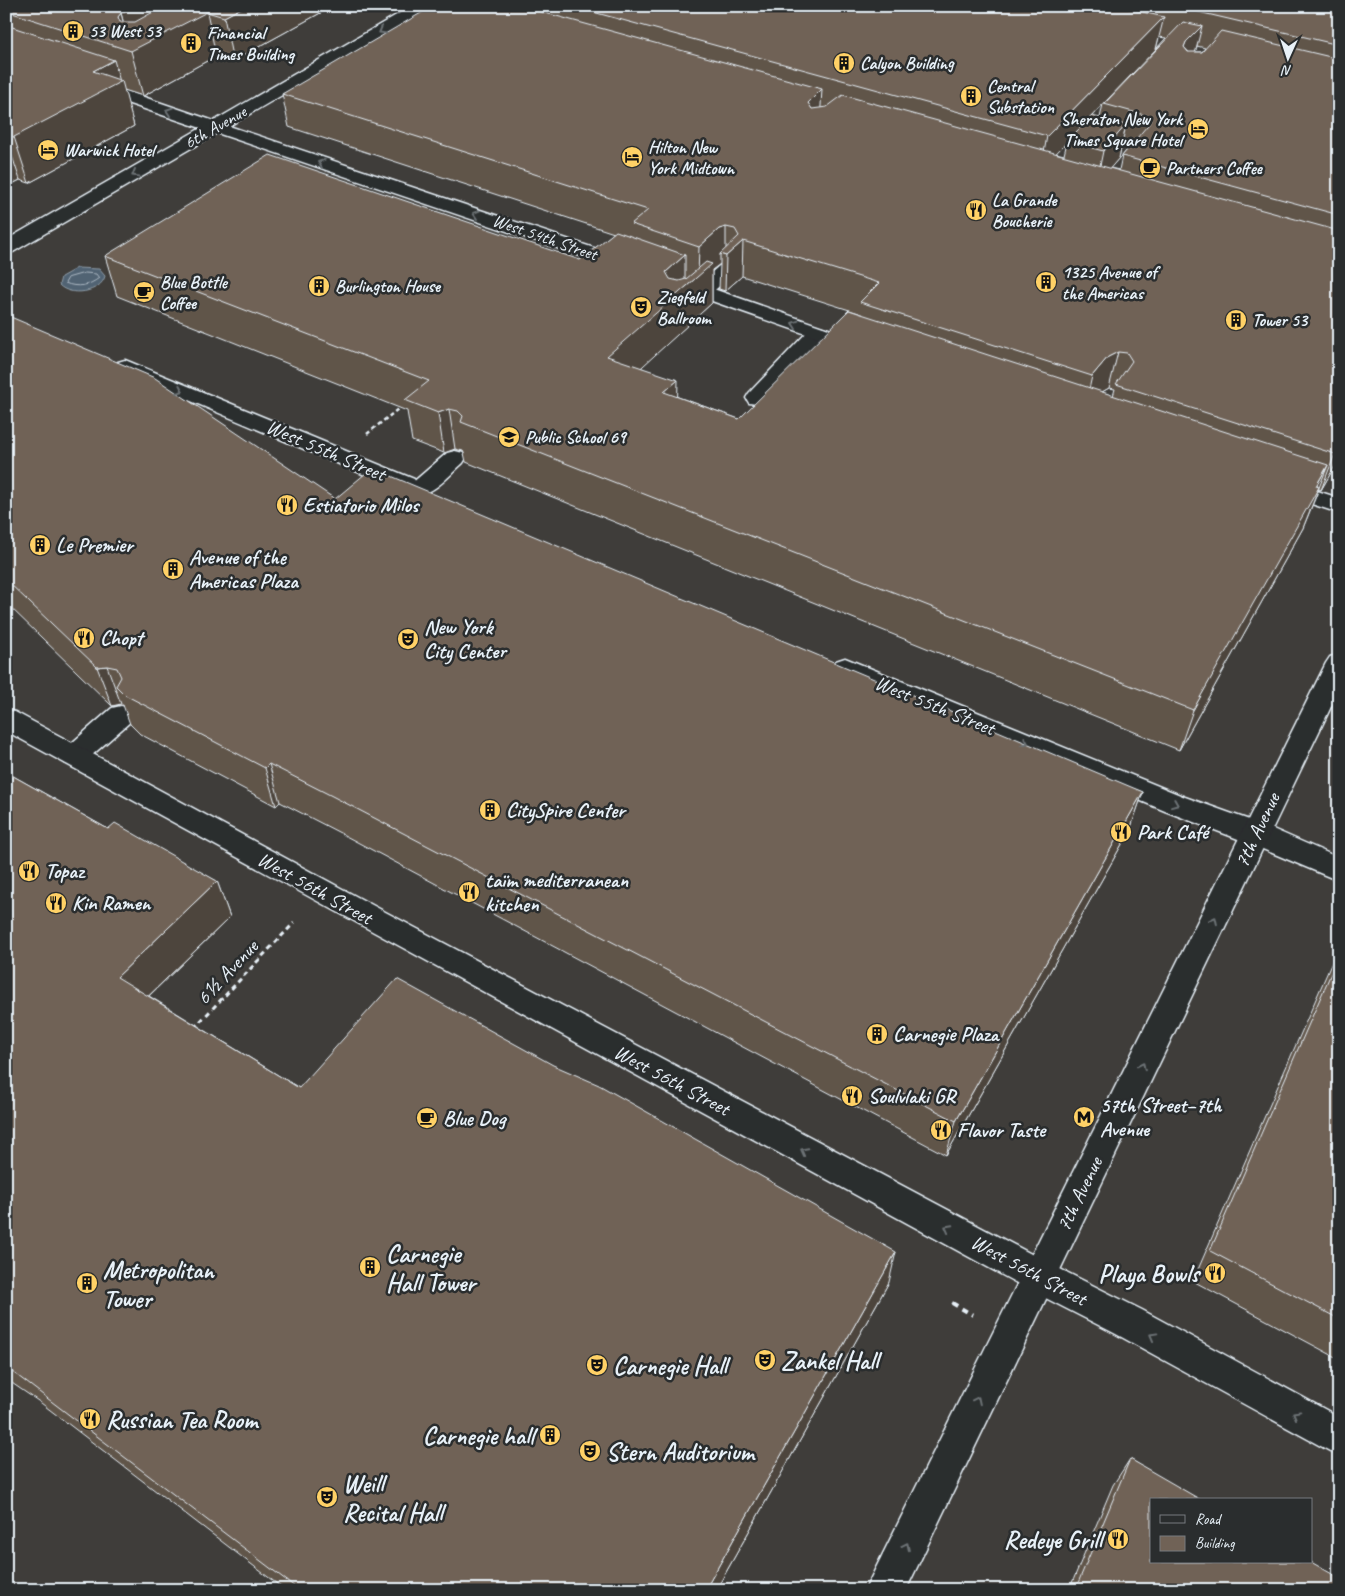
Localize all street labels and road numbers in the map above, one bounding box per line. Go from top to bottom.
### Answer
street label: 6th Avenue [180,100,251,154]
street label: West 54th Street [490,209,602,266]
street label: West 55th Street [262,413,391,488]
street label: West 55th Street [871,669,1001,742]
street label: 7th Avenue [1228,787,1286,871]
street label: West 56th Street [253,846,379,931]
street label: 6½ Avenue [190,933,264,1010]
street label: West 56th Street [610,1039,736,1122]
street label: 7th Avenue [1050,1152,1109,1235]
street label: West 56th Street [967,1229,1093,1312]

